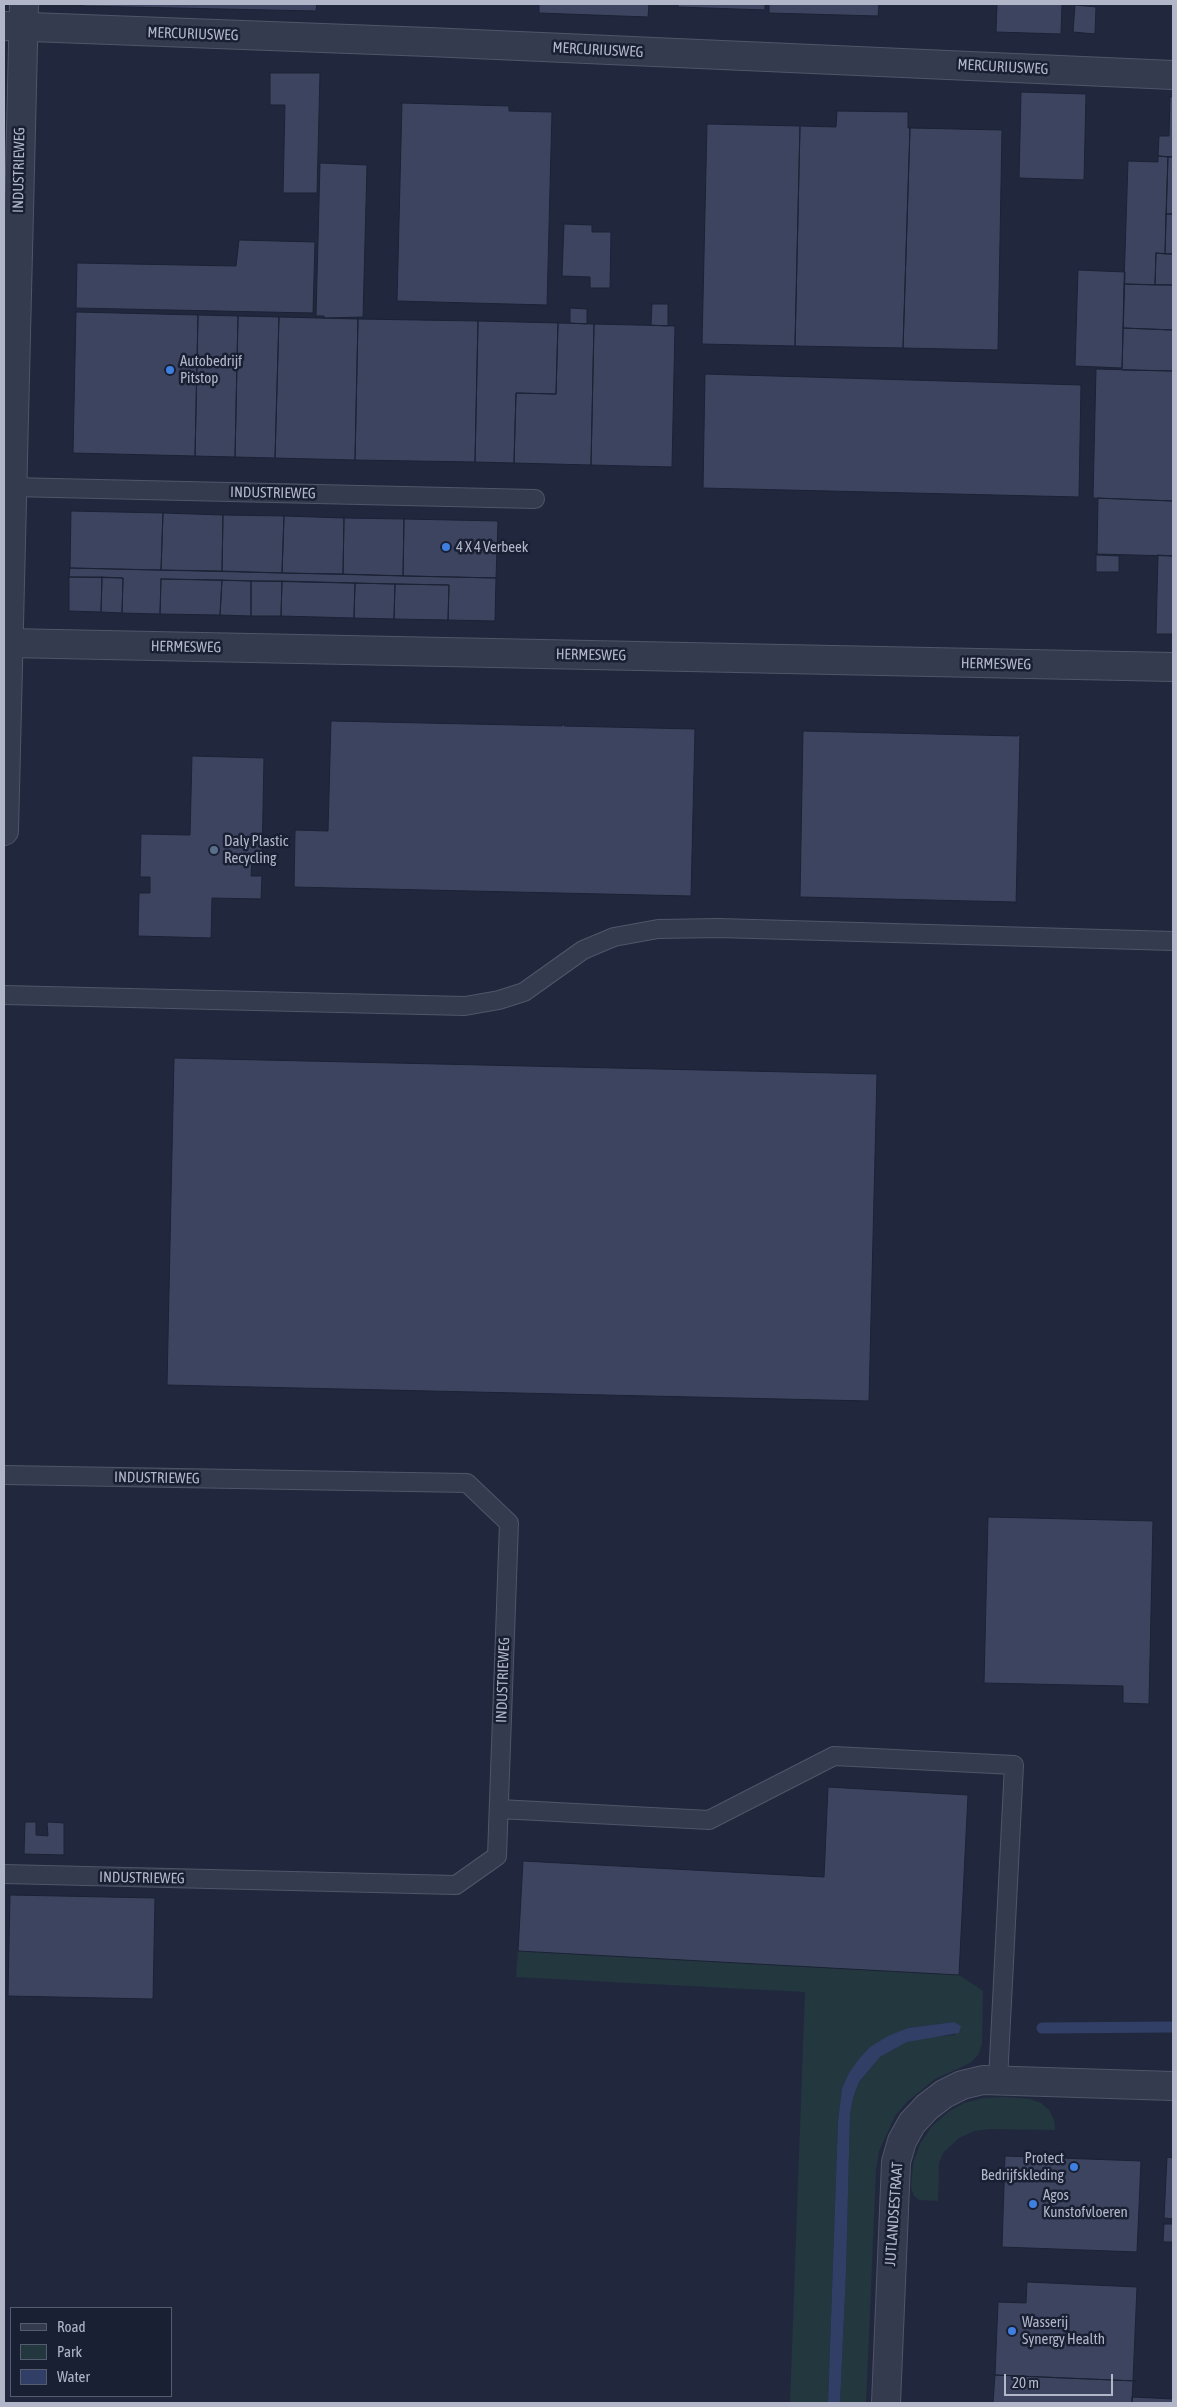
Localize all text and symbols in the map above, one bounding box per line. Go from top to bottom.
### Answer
street label: MERCURIUSWEG [147,23,239,45]
street label: MERCURIUSWEG [552,39,644,61]
street label: MERCURIUSWEG [957,56,1049,78]
street label: INDUSTRIEWEG [9,127,29,213]
place label: Autobedrijf Pitstop [180,352,242,387]
marker: Autobedrijf Pitstop [164,364,176,376]
street label: INDUSTRIEWEG [230,483,316,503]
place label: 4 X 4 Verbeek [456,538,528,556]
marker: 4 X 4 Verbeek [440,541,452,553]
street label: HERMESWEG [151,637,221,657]
street label: HERMESWEG [556,645,626,665]
street label: HERMESWEG [961,654,1031,674]
place label: Daly Plastic Recycling [224,832,288,867]
marker: Daly Plastic Recycling [208,844,220,856]
street label: INDUSTRIEWEG [114,1468,200,1488]
street label: INDUSTRIEWEG [493,1637,513,1723]
street label: INDUSTRIEWEG [99,1868,185,1888]
place label: Protect Bedrijfskleding [981,2149,1064,2184]
street label: JUTLANDSESTRAAT [881,2161,907,2267]
marker: Protect Bedrijfskleding [1068,2161,1080,2173]
place label: Agos Kunstofvloeren [1043,2186,1128,2221]
marker: Agos Kunstofvloeren [1027,2198,1039,2210]
legend [10,2307,172,2397]
place label: Wasserij Synergy Health [1022,2313,1105,2348]
text: Road [57,2318,86,2335]
marker: Wasserij Synergy Health [1006,2325,1018,2337]
text: Park [57,2343,82,2360]
scale bar [1007,2364,1116,2396]
text: Water [57,2368,90,2385]
text: 20 m [1012,2374,1039,2391]

